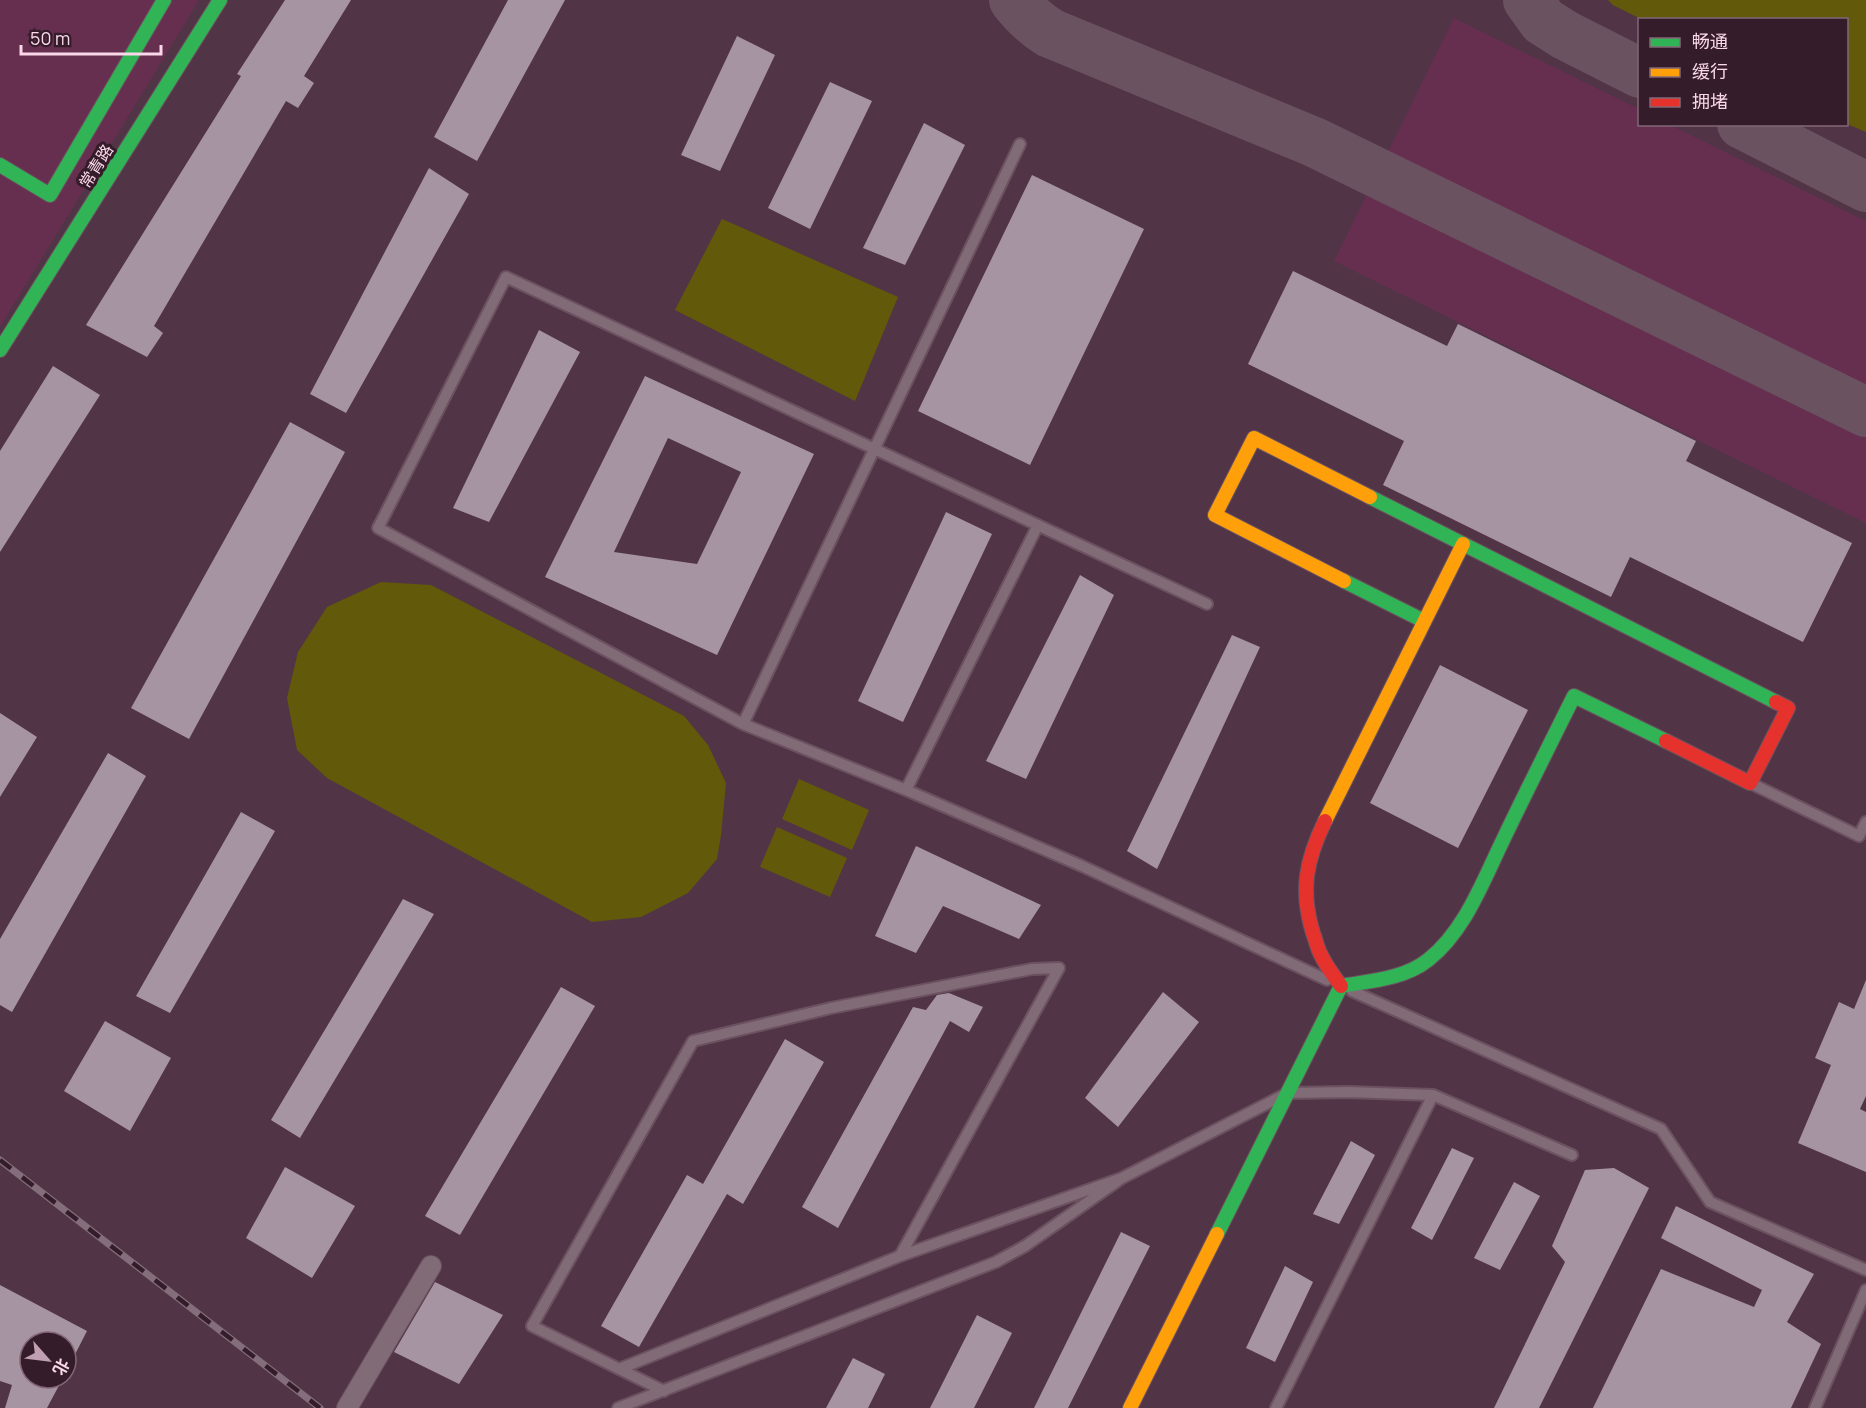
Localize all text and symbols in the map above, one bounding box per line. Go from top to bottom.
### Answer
scale bar [21,18,160,56]
legend [1638,18,1848,126]
text: 50 m [30,26,70,50]
text: 畅通 [1692,29,1728,53]
text: 缓行 [1692,59,1728,83]
text: 拥堵 [1692,89,1728,113]
street label: 常青路 [74,140,118,192]
north arrow [18,1330,78,1390]
text: 北 [48,1355,75,1379]

